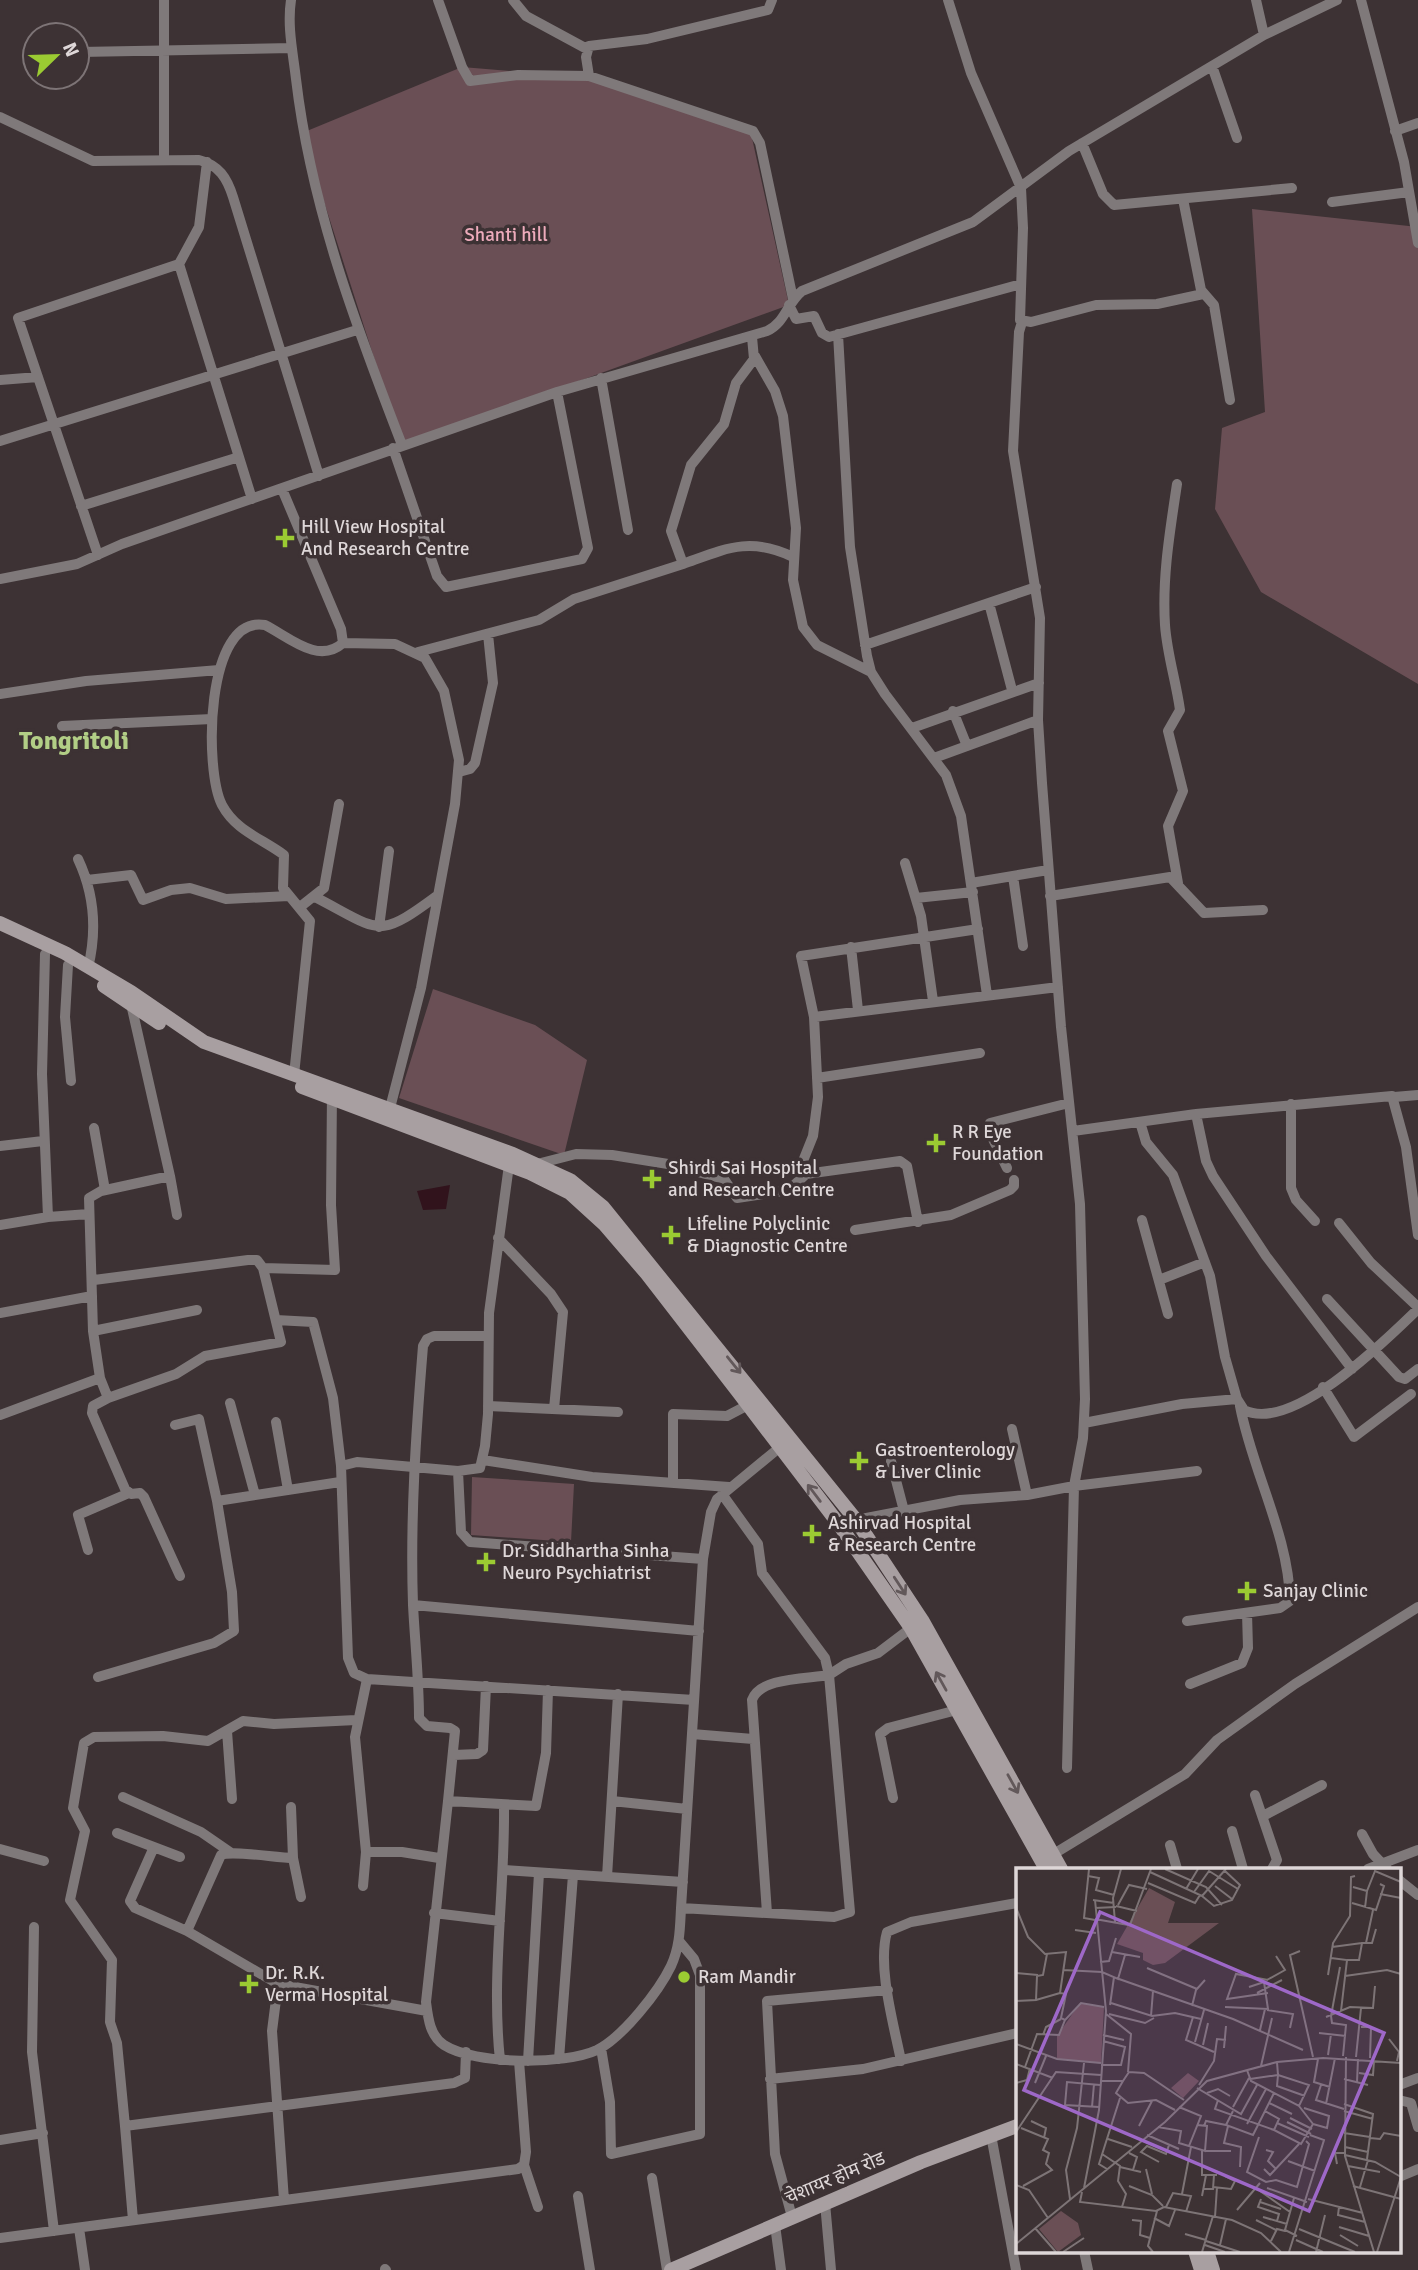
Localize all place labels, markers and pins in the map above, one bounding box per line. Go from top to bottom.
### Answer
place label: Hill View Hospital And Research Centre [301,515,469,561]
marker: Hill View Hospital And Research Centre [275,528,295,548]
place label: R R Eye Foundation [952,1120,1044,1166]
marker: R R Eye Foundation [926,1133,946,1153]
place label: Shirdi Sai Hospital and Research Centre [668,1156,834,1202]
marker: Shirdi Sai Hospital and Research Centre [642,1169,662,1189]
place label: Lifeline Polyclinic & Diagnostic Centre [687,1212,848,1258]
marker: Lifeline Polyclinic & Diagnostic Centre [661,1225,681,1245]
place label: Gastroenterology & Liver Clinic [875,1438,1015,1484]
marker: Gastroenterology & Liver Clinic [849,1451,869,1471]
place label: Ashirvad Hospital & Research Centre [828,1511,976,1557]
marker: Ashirvad Hospital & Research Centre [802,1524,822,1544]
place label: Dr. Siddhartha Sinha Neuro Psychiatrist [502,1539,669,1585]
marker: Dr. Siddhartha Sinha Neuro Psychiatrist [476,1552,496,1572]
place label: Sanjay Clinic [1263,1579,1368,1603]
marker: Sanjay Clinic [1237,1581,1257,1601]
place label: Dr. R.K. Verma Hospital [265,1961,388,2007]
place label: Ram Mandir [698,1965,796,1989]
marker: Ram Mandir [676,1969,692,1985]
marker: Dr. R.K. Verma Hospital [239,1974,259,1994]

